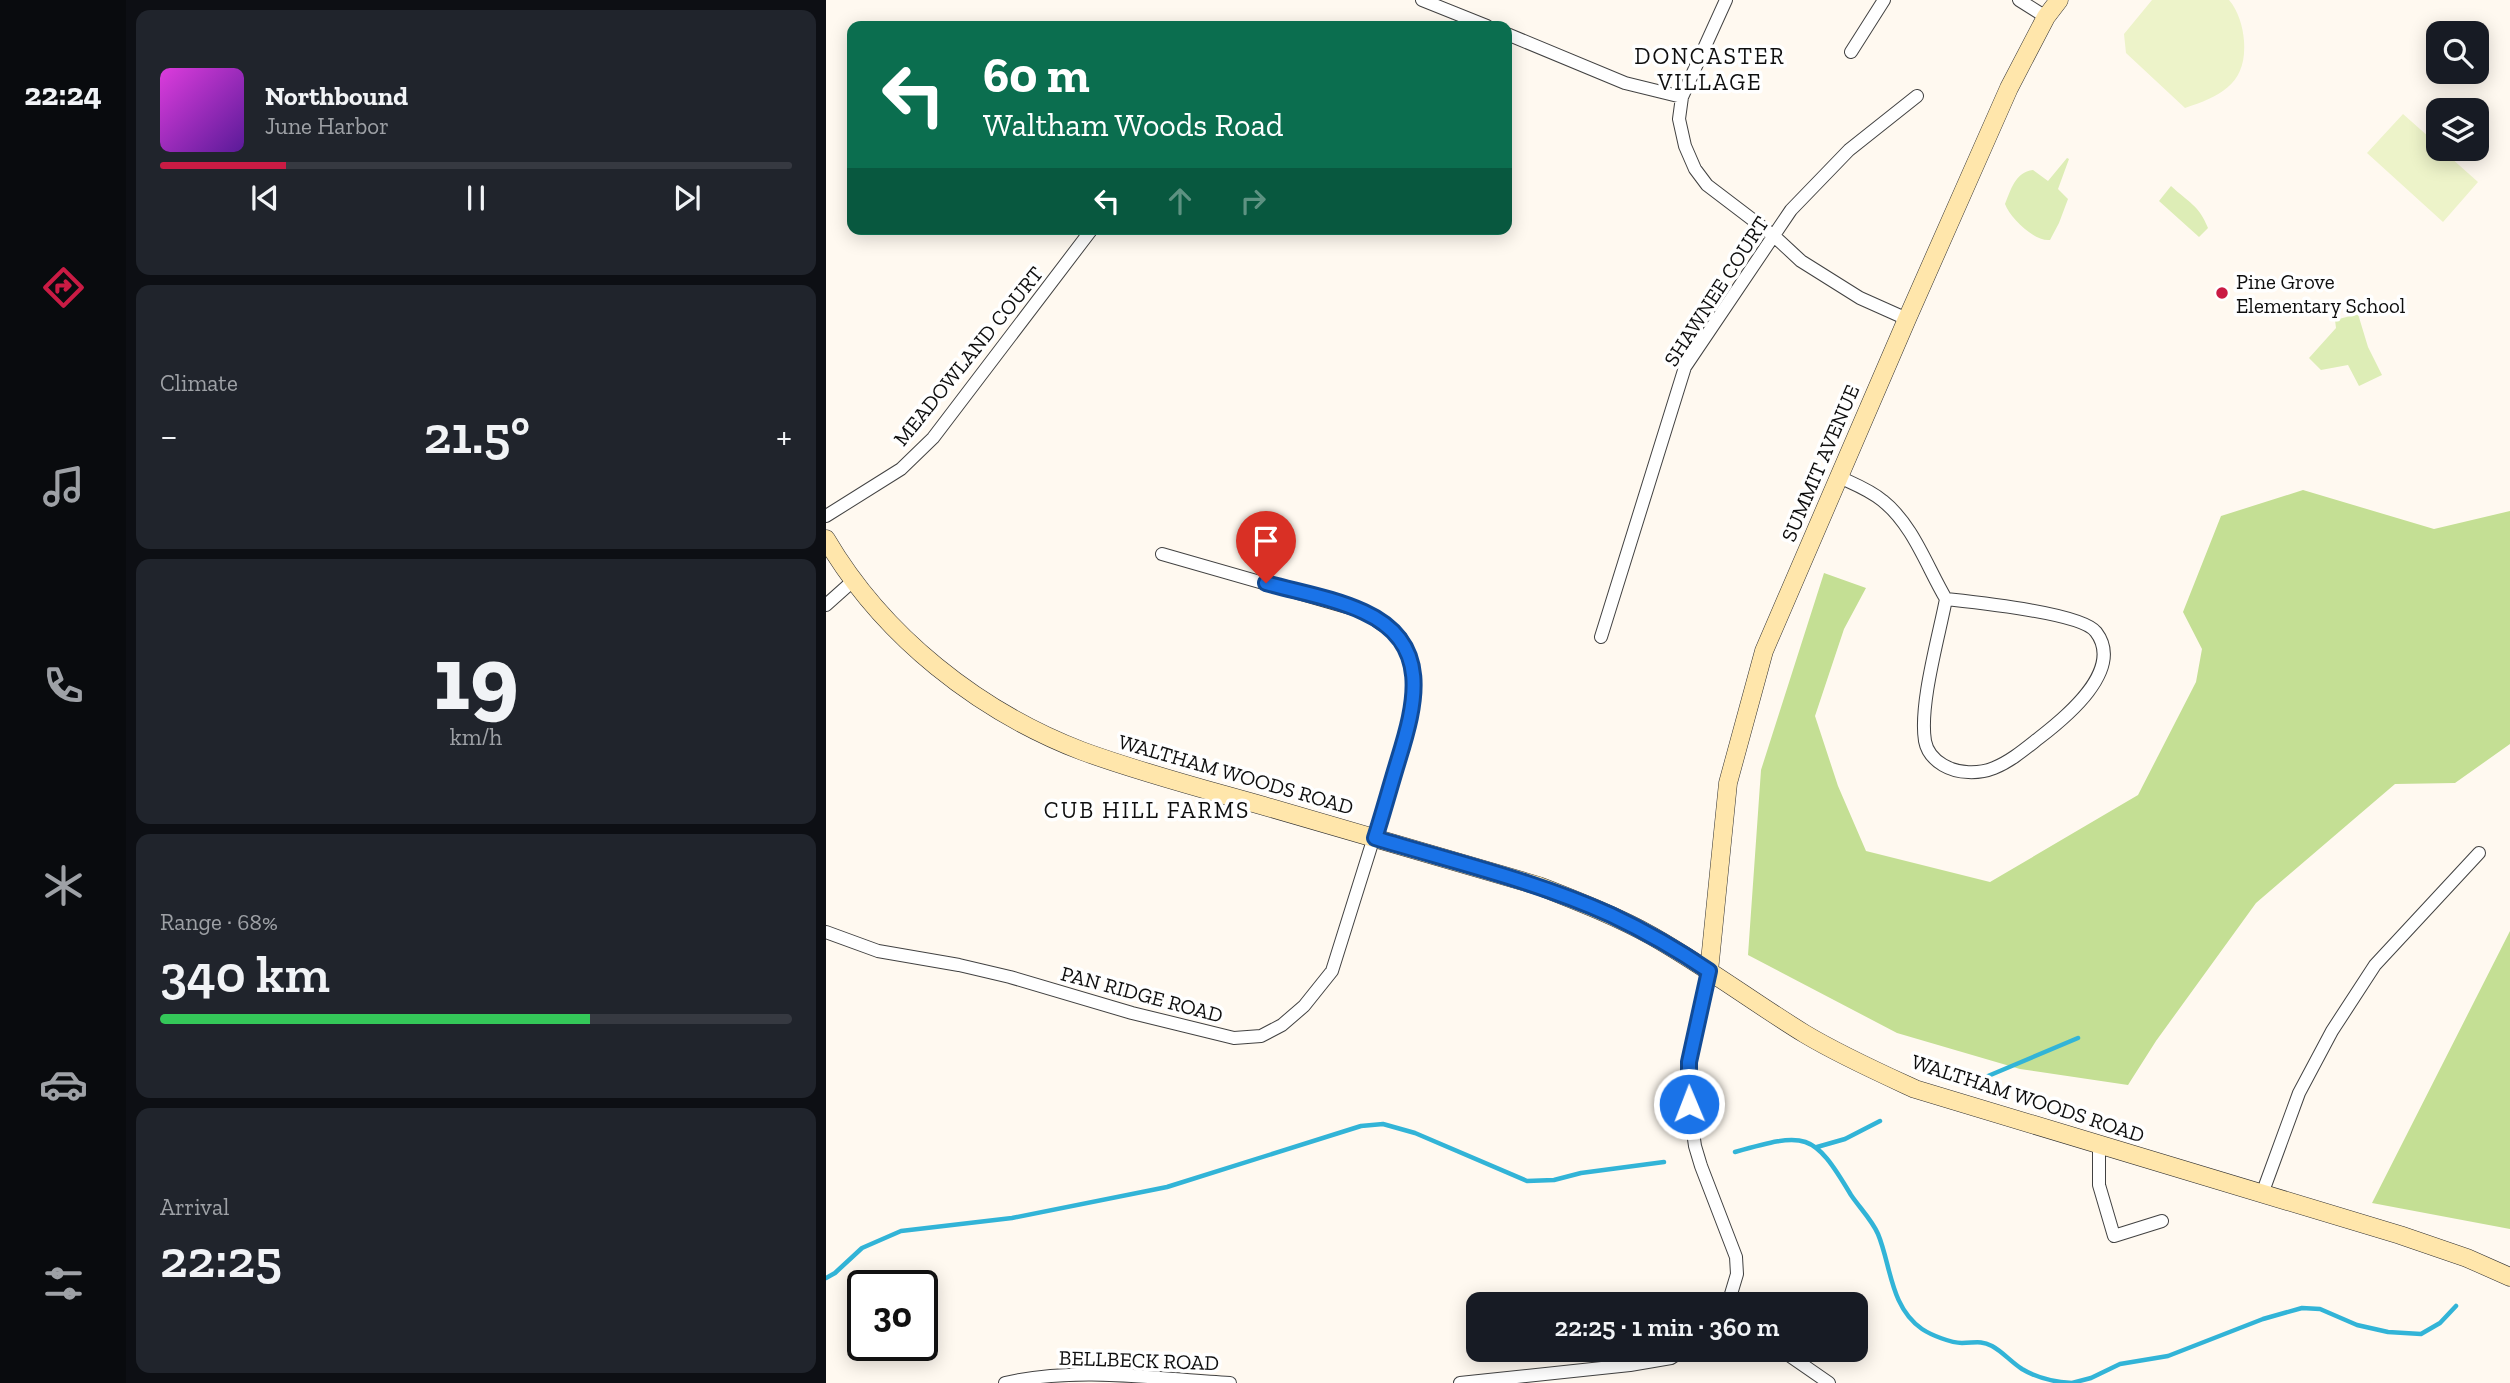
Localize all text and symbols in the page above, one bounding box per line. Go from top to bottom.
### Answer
map controls [2426,21,2489,161]
button: search [2426,21,2489,84]
district label: DONCASTER VILLAGE [1634,42,1786,96]
text: 60 m [983,46,1090,105]
icon: left [868,49,959,140]
text: 22:24 [24,75,102,113]
text: Northbound [265,80,408,112]
button: layers [2426,98,2489,161]
text: Waltham Woods Road [983,106,1283,144]
text: June Harbor [265,112,389,140]
icon: previous [246,179,284,217]
icon: pause [457,179,495,217]
icon: next [668,179,706,217]
icon: left [1088,182,1126,220]
icon: ahead [1161,182,1199,220]
icon: right [1234,182,1272,220]
street label: SHAWNEE COURT [1658,211,1774,371]
street label: MEADOWLAND COURT [888,261,1048,451]
icon: directions [39,263,88,312]
place label: Pine Grove Elementary School [2236,269,2406,318]
marker: Pine Grove Elementary School [2214,285,2230,301]
text: Climate [160,369,238,397]
street label: SUMMIT AVENUE [1776,381,1864,545]
text: 21.5° [424,404,530,466]
text: − [160,413,178,459]
text: + [776,413,792,459]
icon: music [39,462,88,511]
pin [1236,511,1296,583]
icon: arrive [1247,522,1285,560]
text: 19 [433,623,519,732]
icon: phone [39,661,88,710]
text: km/h [450,723,502,751]
street label: WALTHAM WOODS ROAD [1116,728,1356,820]
district label: CUB HILL FARMS [1044,796,1250,824]
icon: climate [39,861,88,910]
text: Range · 68% [160,908,278,936]
text: 340 km [160,943,330,1005]
street label: PAN RIDGE ROAD [1058,960,1226,1028]
street label: WALTHAM WOODS ROAD [1908,1048,2148,1148]
icon: car [39,1060,88,1109]
position arrow [1652,1067,1726,1141]
text: Arrival [160,1193,229,1221]
text: 22:25 [160,1228,282,1290]
icon: filters [39,1259,88,1308]
speed limit sign: 30 [847,1270,938,1361]
text: 22:25 · 1 min · 360 m [1555,1311,1779,1343]
street label: BELLBECK ROAD [1058,1345,1220,1375]

